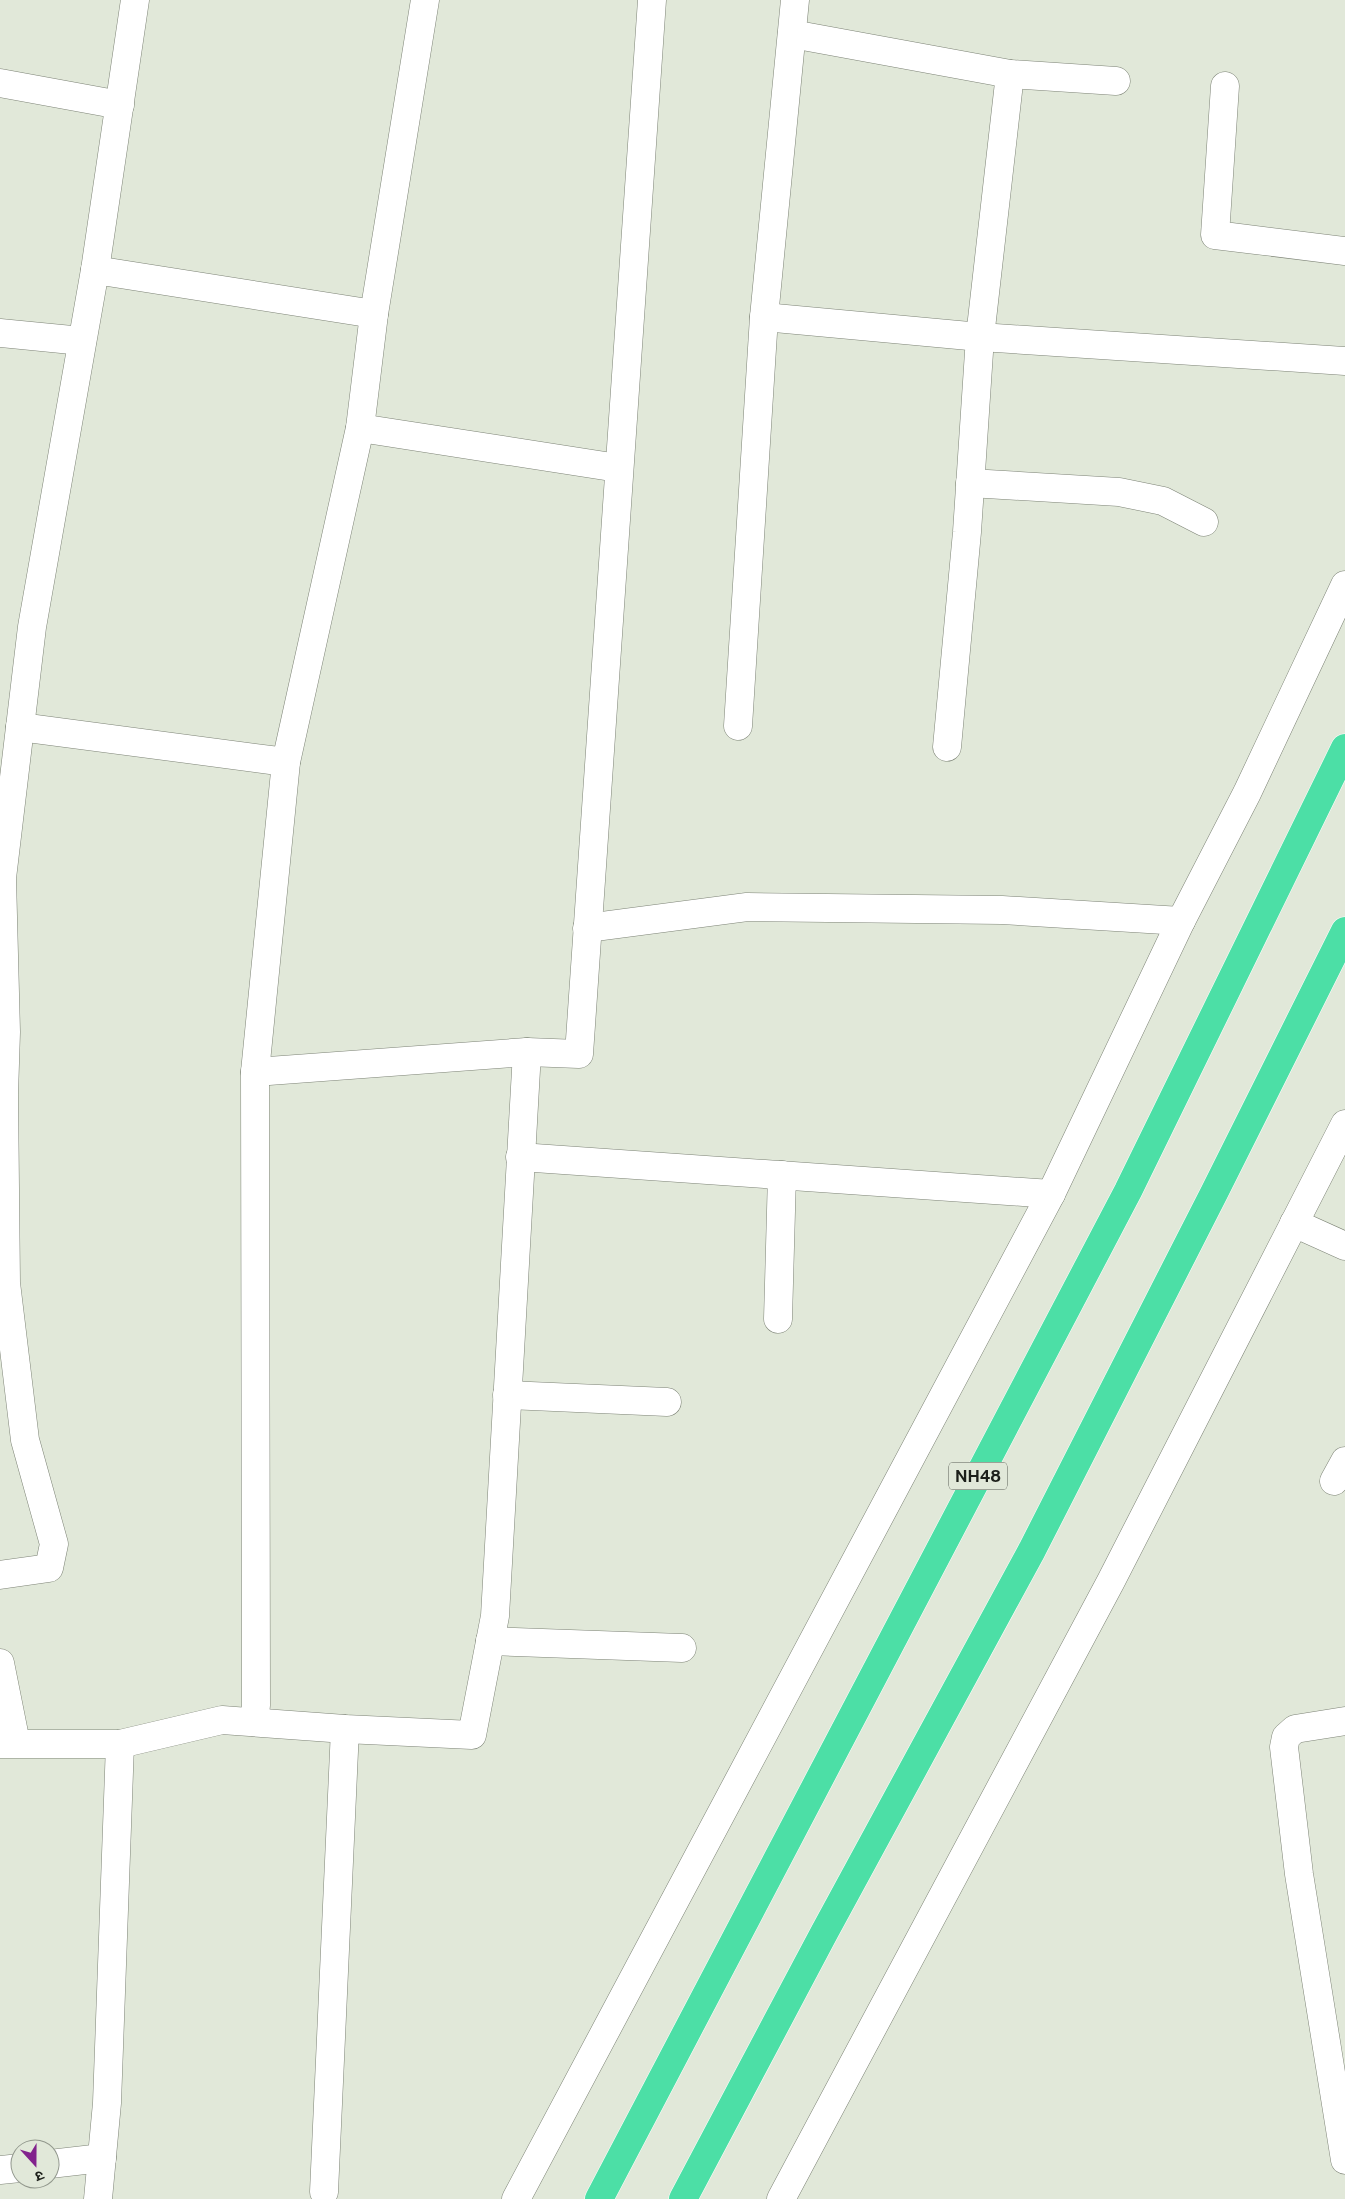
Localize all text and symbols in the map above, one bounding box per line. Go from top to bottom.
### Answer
road number: NH48 [949,1462,1007,1490]
north arrow [10,2139,60,2189]
text: उ [32,2167,46,2185]

